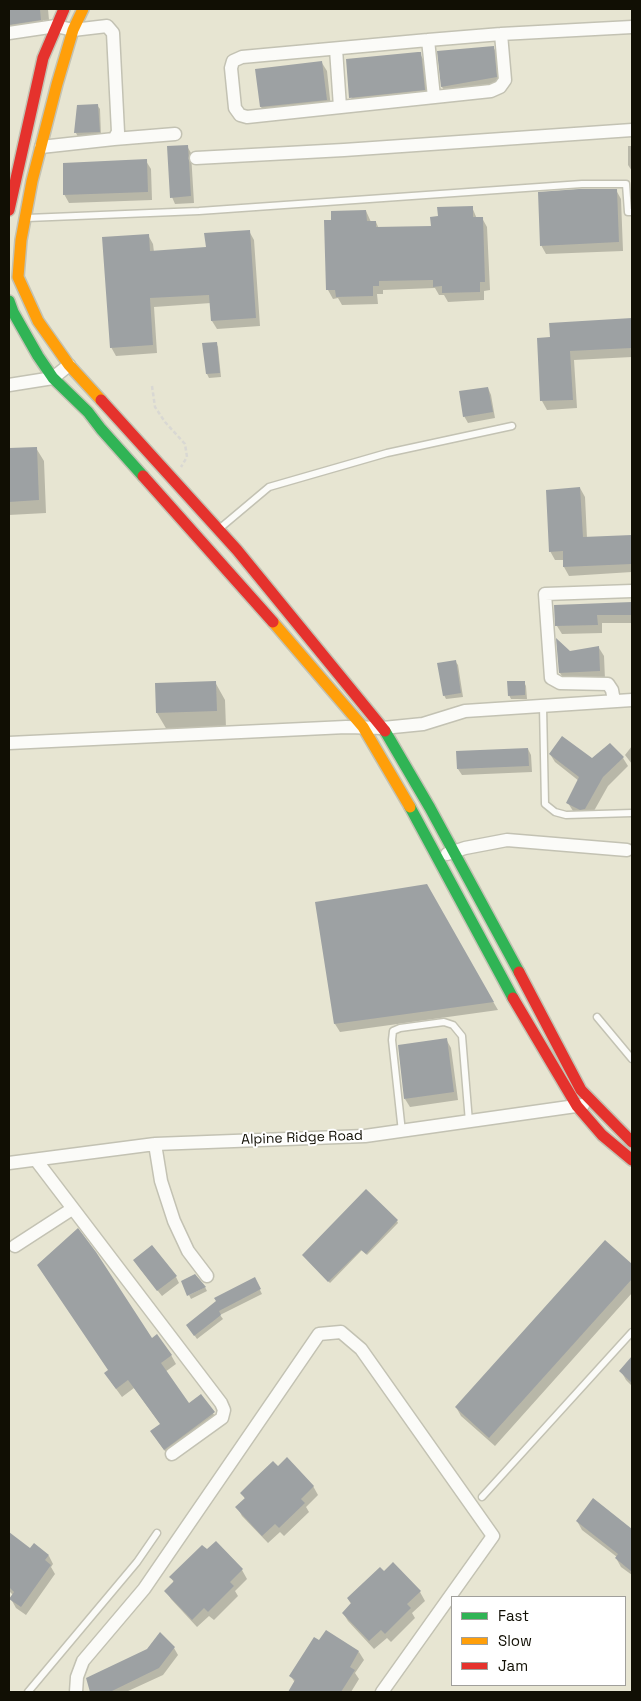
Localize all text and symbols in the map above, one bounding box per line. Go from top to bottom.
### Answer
street label: Alpine Ridge Road [241,1127,363,1149]
legend [451,1596,626,1686]
text: Fast [498,1606,529,1625]
text: Slow [498,1631,532,1650]
text: Jam [498,1656,528,1675]

